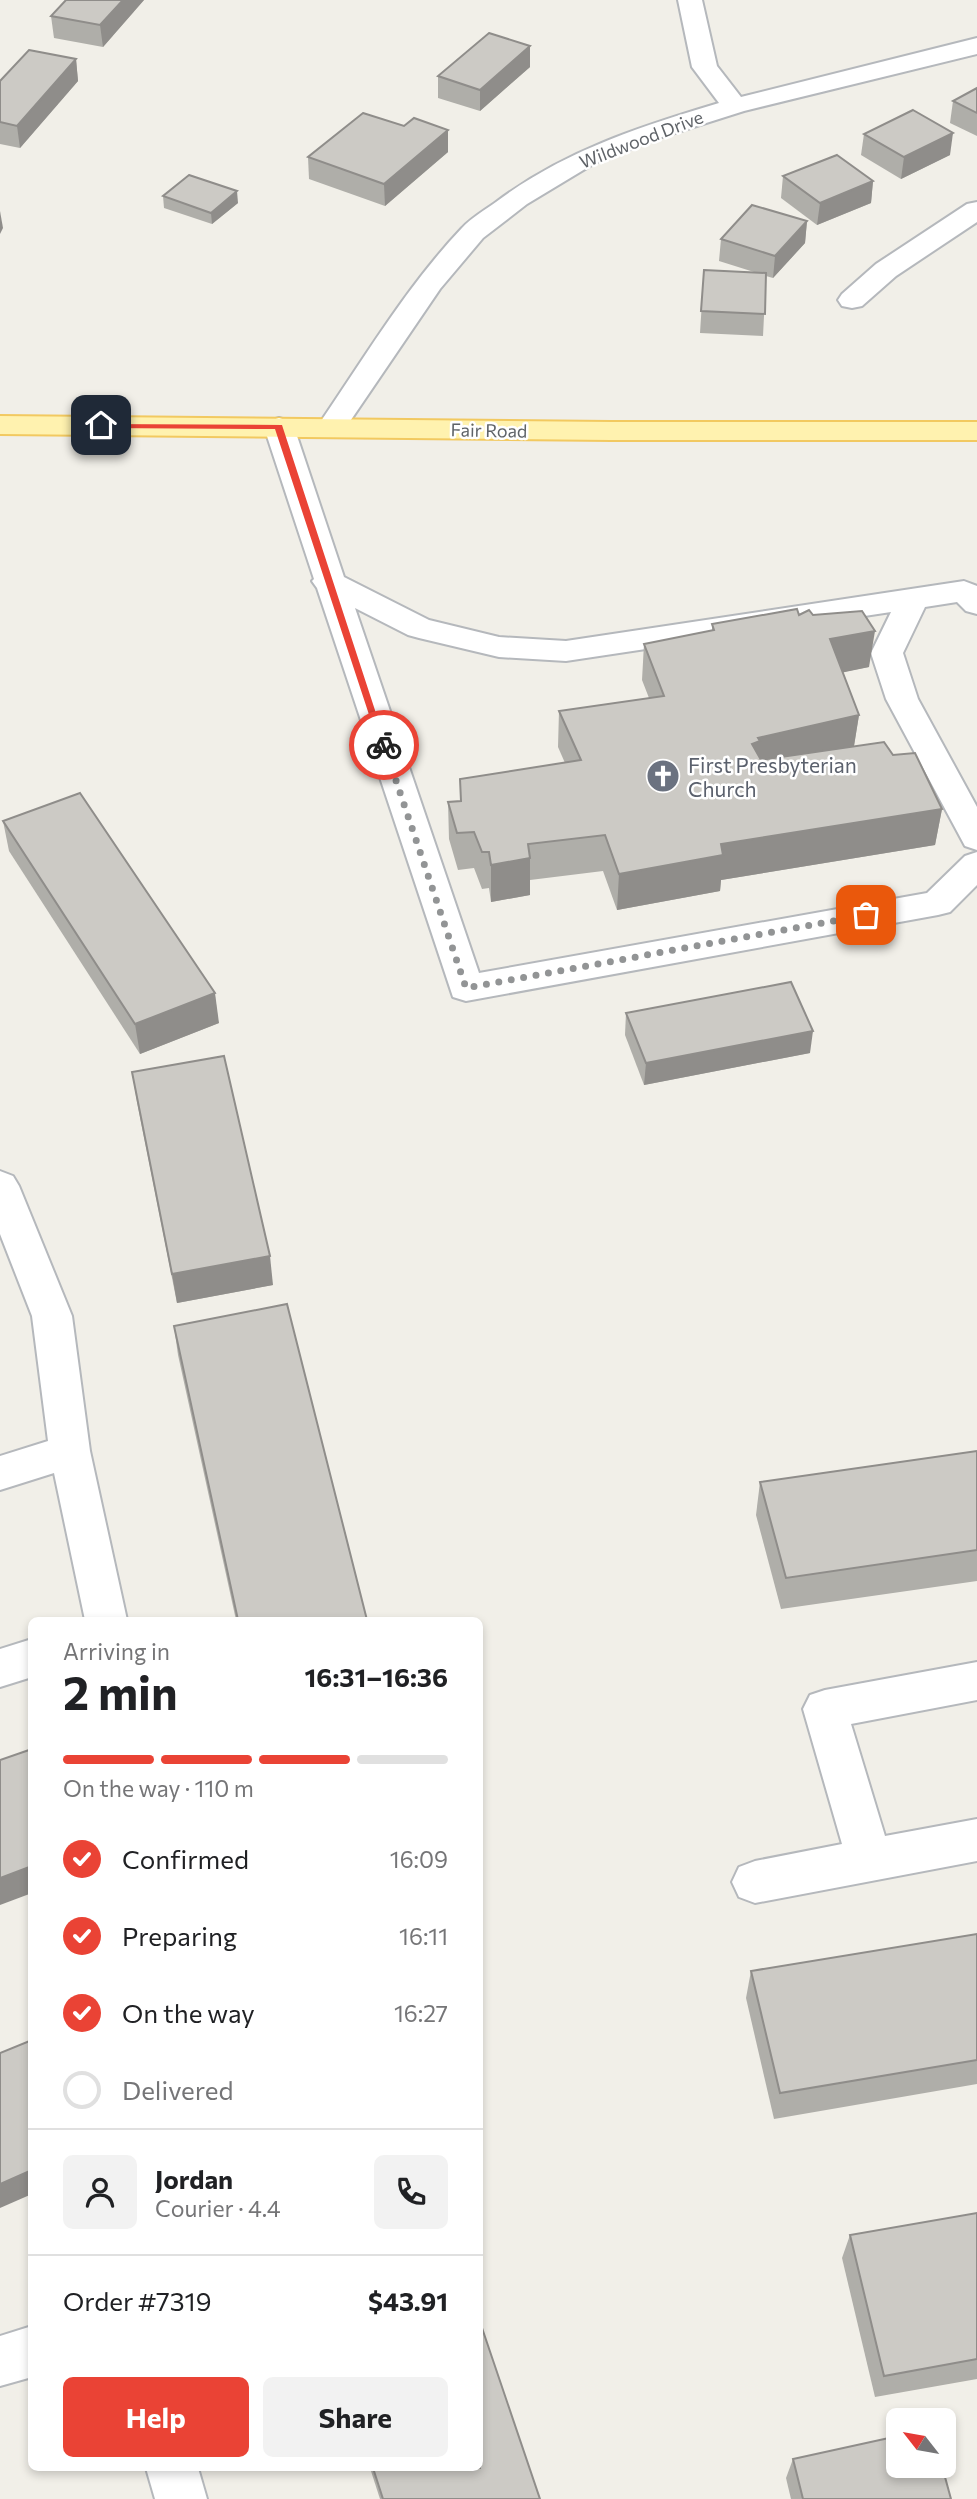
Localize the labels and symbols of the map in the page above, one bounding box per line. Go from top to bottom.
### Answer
street label: Wildwood Drive [576,105,706,173]
pin [71,395,131,455]
street label: Fair Road [450,418,528,442]
courier [349,710,419,780]
place label: First Presbyterian Church [688,752,857,801]
church icon: First Presbyterian Church [644,757,682,795]
pin [836,885,896,945]
north arrow [886,2408,956,2478]

